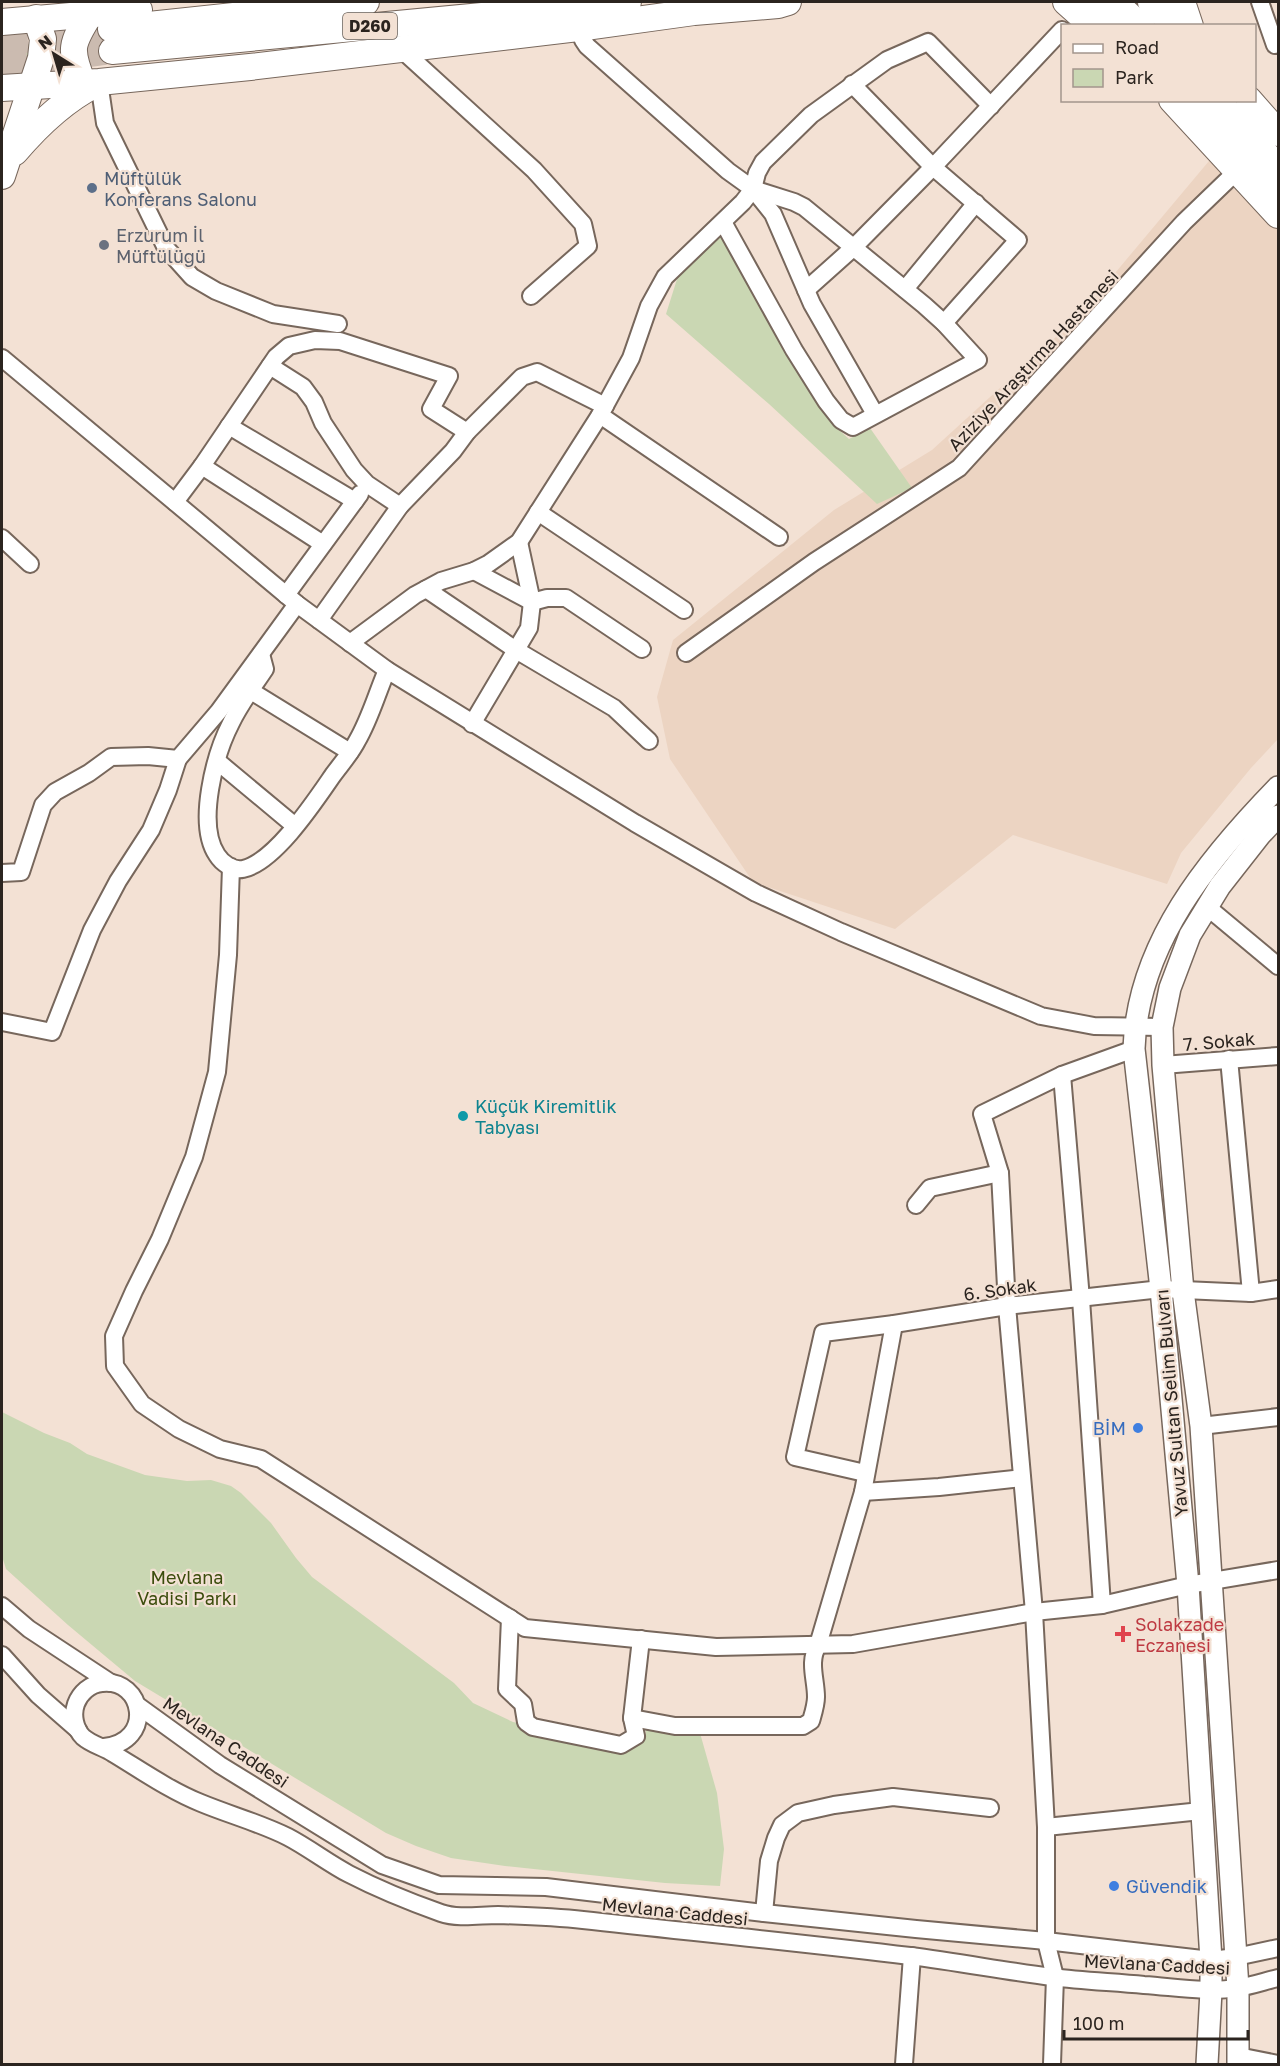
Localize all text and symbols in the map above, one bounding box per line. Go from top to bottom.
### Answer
road number: D260 [343,13,397,39]
north arrow [24,24,84,84]
legend [1061,24,1256,102]
text: N [34,30,56,54]
text: Road [1115,36,1159,58]
text: Park [1115,66,1154,88]
place label: Müftülük Konferans Salonu [104,167,257,210]
marker: Müftülük Konferans Salonu [85,181,99,195]
place label: Erzurum İl Müftülüğü [116,224,206,267]
marker: Erzurum İl Müftülüğü [97,238,111,252]
street label: Aziziye Araştırma Hastanesi [943,265,1123,455]
street label: 7. Sokak [1182,1027,1256,1055]
place label: Küçük Kiremitlik Tabyası [475,1095,617,1138]
marker: Küçük Kiremitlik Tabyası [456,1109,470,1123]
street label: 6. Sokak [962,1273,1038,1305]
street label: Yavuz Sultan Selim Bulvarı [1150,1288,1192,1518]
place label: BİM [1093,1417,1126,1439]
marker: BİM [1131,1421,1145,1435]
park label: Mevlana Vadisi Parkı [137,1566,237,1609]
place label: Solakzade Eczanesi [1135,1613,1224,1656]
marker: Solakzade Eczanesi [1116,1627,1130,1641]
street label: Mevlana Caddesi [159,1692,293,1792]
place label: Güvendik [1126,1875,1207,1897]
marker: Güvendik [1107,1879,1121,1893]
street label: Mevlana Caddesi [601,1892,749,1930]
street label: Mevlana Caddesi [1083,1949,1231,1979]
scale bar [1064,2003,1248,2041]
text: 100 m [1073,2012,1124,2034]

